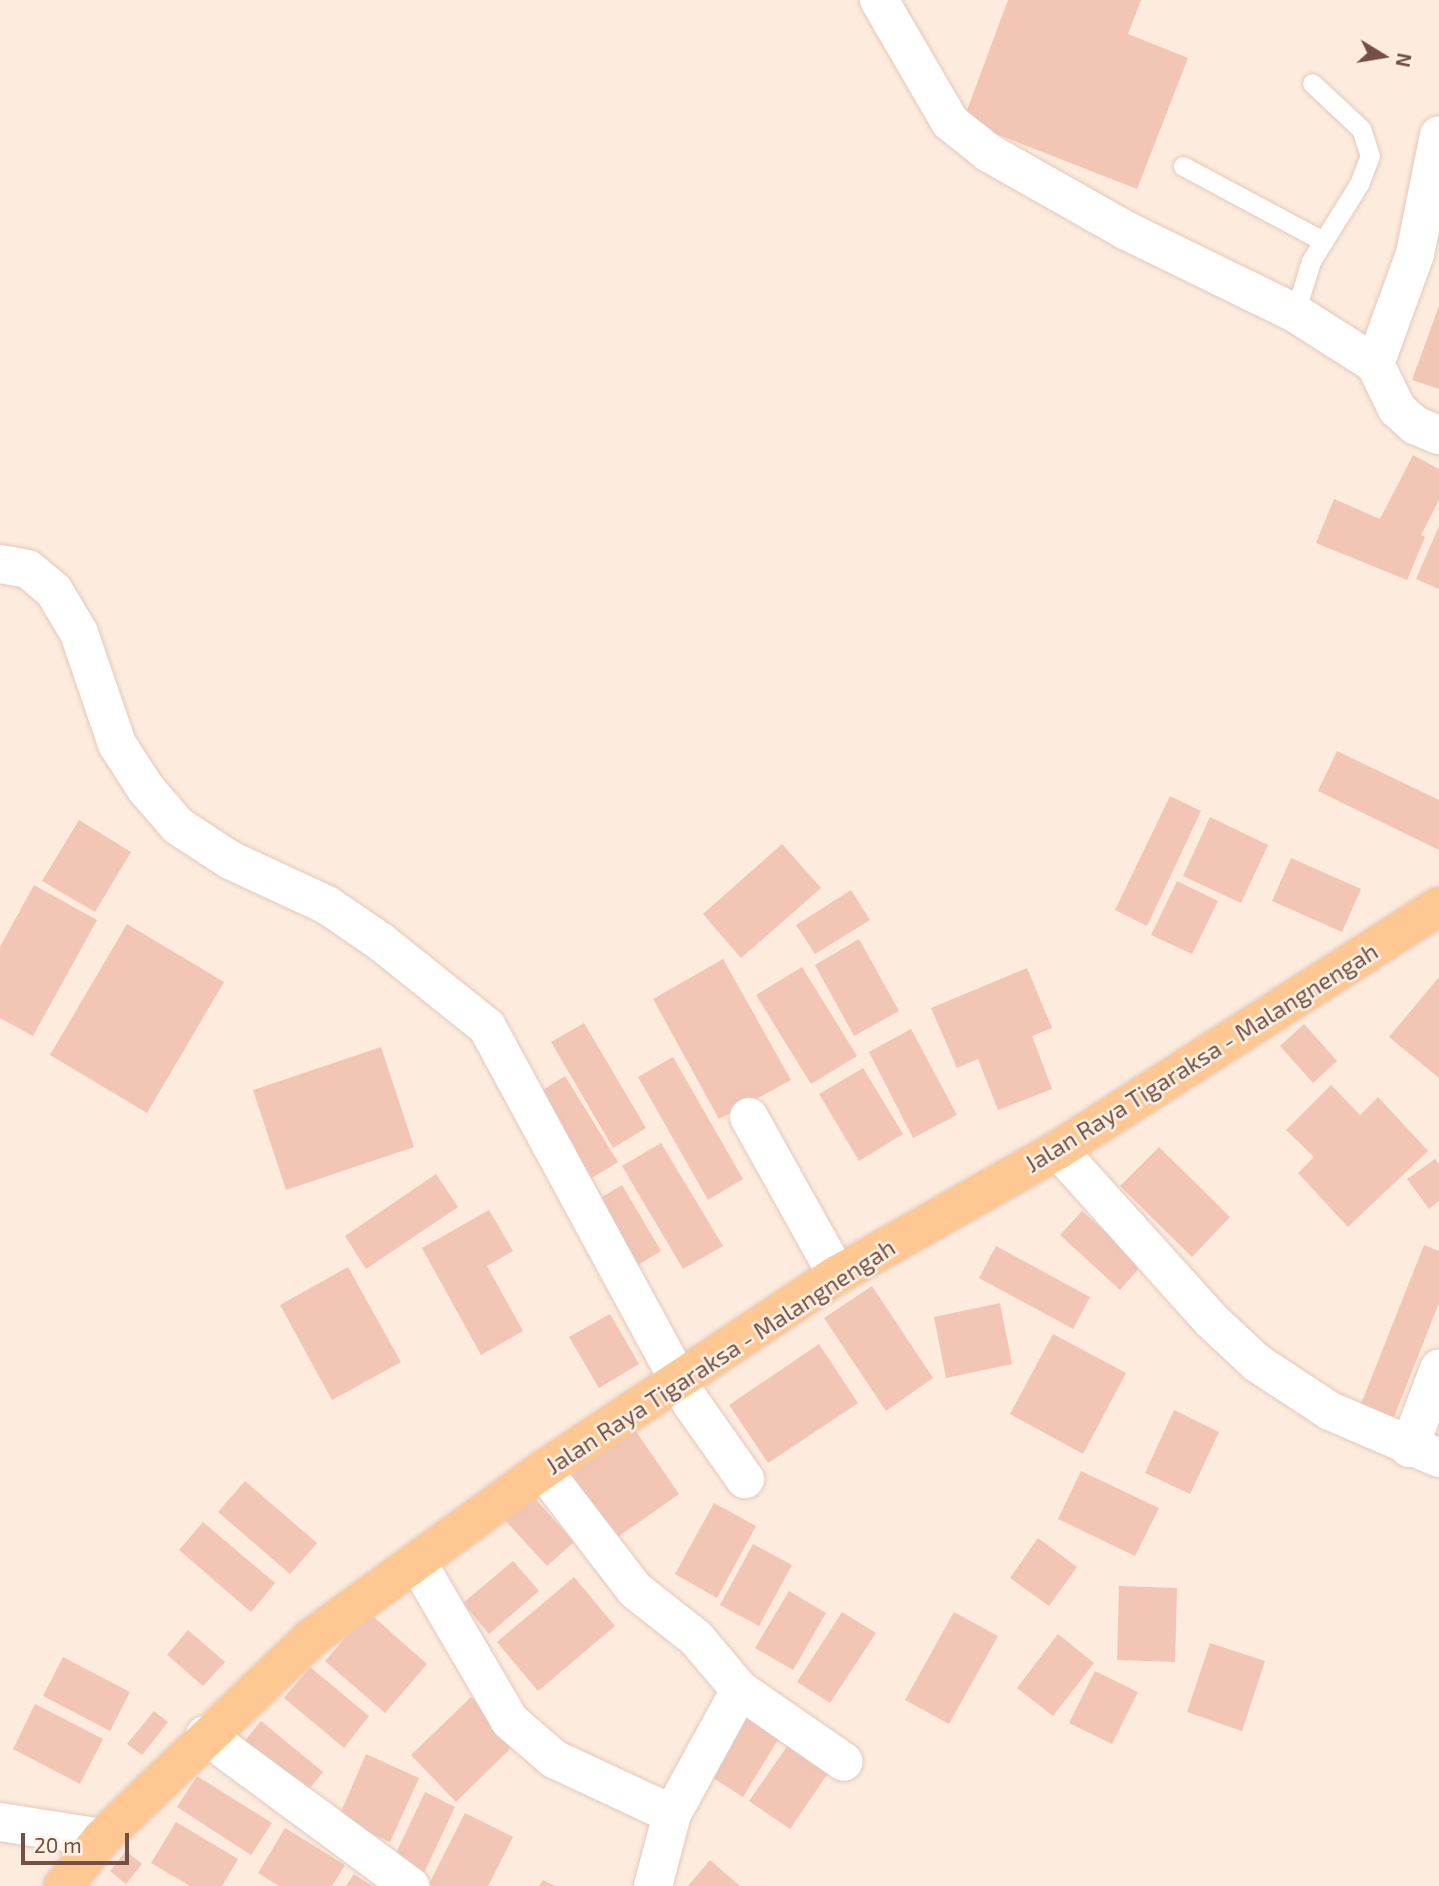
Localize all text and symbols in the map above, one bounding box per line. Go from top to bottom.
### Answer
north arrow [1348,21,1418,91]
text: N [1392,51,1417,69]
street label: Jalan Raya Tigaraksa - Malangnengah [1019,936,1383,1178]
street label: Jalan Raya Tigaraksa - Malangnengah [540,1232,900,1480]
scale bar [24,1820,133,1864]
text: 20 m [34,1832,82,1857]

